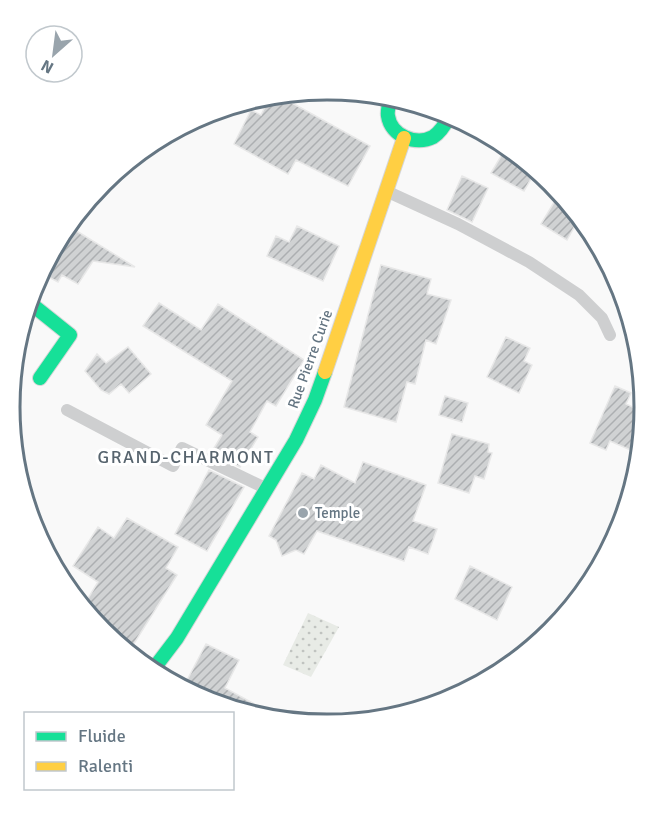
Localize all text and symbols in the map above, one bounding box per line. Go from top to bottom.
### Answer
north arrow [24,24,84,84]
text: N [38,55,57,78]
street label: Rue Pierre Curie [284,307,336,411]
district label: GRAND-CHARMONT [98,446,274,468]
place label: Temple [315,504,360,522]
marker: Temple [296,506,310,520]
legend [24,712,234,790]
text: Fluide [78,725,126,747]
text: Ralenti [78,755,133,777]

